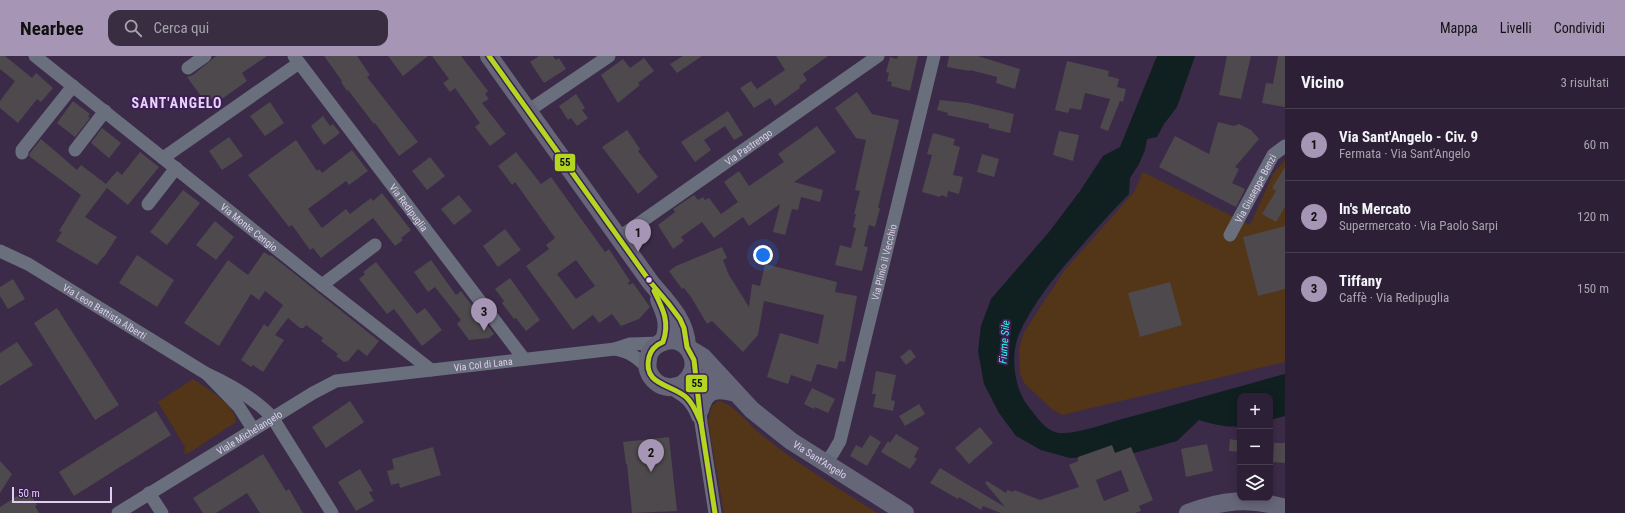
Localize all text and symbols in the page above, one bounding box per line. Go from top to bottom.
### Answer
search box [108,10,388,46]
text: Nearbee [20,17,84,40]
icon: search [122,17,144,39]
text: Cerca qui [154,19,209,37]
text: Mappa [1440,20,1478,36]
text: Livelli [1500,20,1532,36]
text: Condividi [1554,20,1605,36]
text: Vicino [1301,72,1344,92]
text: 3 risultati [1561,75,1609,90]
district label: SANT'ANGELO [131,95,223,111]
street label: Via Pastrengo [723,127,774,168]
text: Via Sant'Angelo - Civ. 9 [1339,128,1478,146]
text: 1 [1311,137,1317,152]
text: 60 m [1583,137,1609,152]
text: Fermata · Via Sant'Angelo [1339,146,1470,161]
line badge: 55 [554,153,576,172]
street label: Via Giuseppe Benzi [1233,153,1278,225]
text: 55 [559,156,571,169]
street label: Via Redipuglia [387,182,430,234]
text: In's Mercato [1339,200,1411,218]
street label: Via Monte Cengio [218,201,280,253]
text: 2 [1311,209,1317,224]
text: 120 m [1577,209,1609,224]
text: Supermercato · Via Paolo Sarpi [1339,218,1498,233]
pin: 1 [625,219,651,252]
street label: Via Plinio il Vecchio [870,223,899,301]
your location [753,245,773,265]
text: Tiffany [1339,272,1382,290]
unlabelled marker [644,275,654,285]
text: 3 [1311,281,1317,296]
text: 150 m [1577,281,1609,296]
street label: Via Leon Battista Alberti [61,282,148,341]
text: Caffè · Via Redipuglia [1339,290,1449,305]
pin: 3 [471,298,497,331]
water label: Fiume Sile [996,320,1013,364]
street label: Via Col di Lana [453,356,513,373]
line badge: 55 [685,374,708,393]
text: 55 [691,377,703,390]
map controls [1237,393,1273,501]
button: + [1237,393,1273,429]
street label: Viale Michelangelo [215,408,284,457]
button: − [1237,429,1273,465]
pin: 2 [638,439,664,472]
street label: Via Sant'Angelo [791,439,849,481]
button: layers [1237,465,1273,501]
scale bar [12,485,112,504]
text: 50 m [18,487,40,500]

